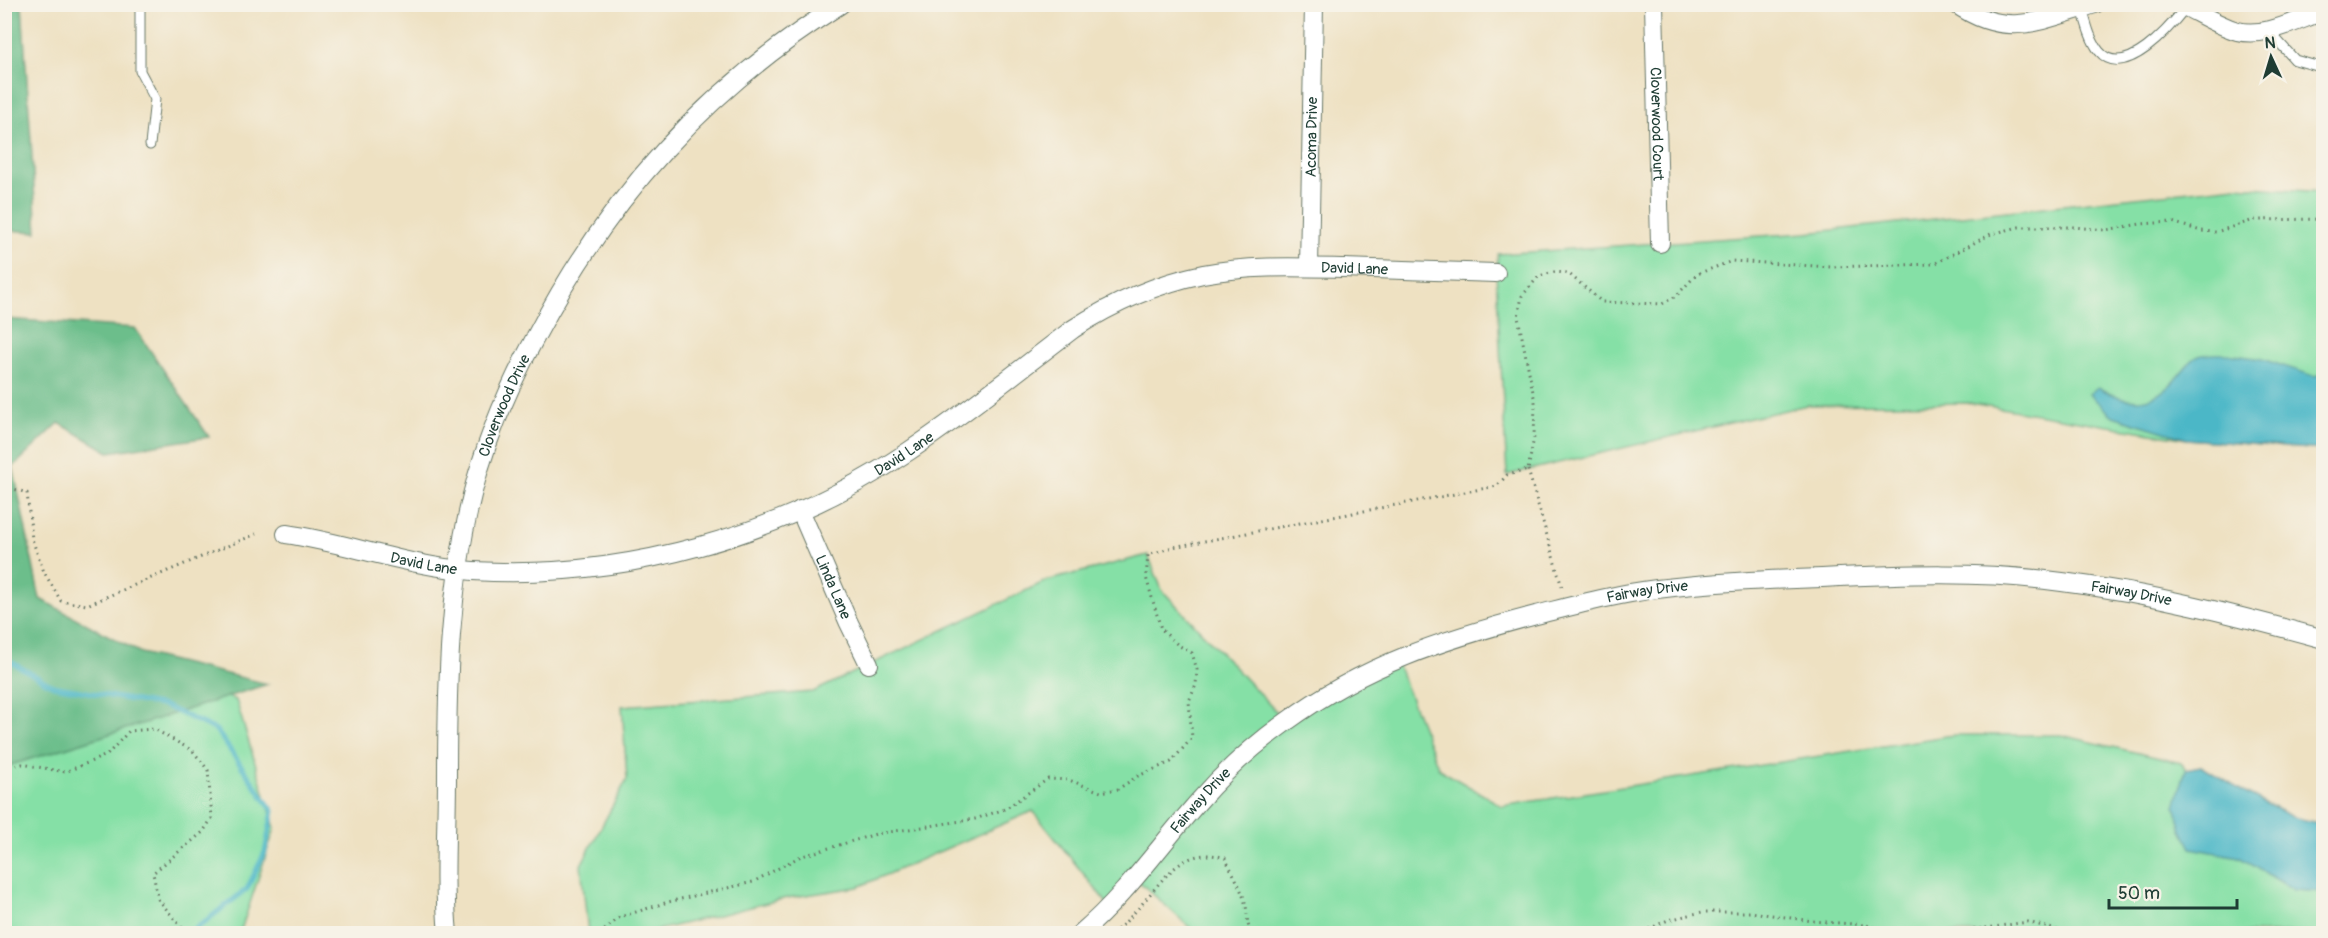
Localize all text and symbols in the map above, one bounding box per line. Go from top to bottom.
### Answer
north arrow [2241,27,2301,87]
text: N [2264,33,2276,53]
street label: Cloverwood Court [1646,67,1668,182]
street label: Acoma Drive [1301,96,1322,178]
street label: David Lane [1321,258,1389,279]
street label: Cloverwood Drive [474,351,535,459]
street label: David Lane [871,427,938,480]
street label: David Lane [389,548,459,579]
street label: Linda Lane [811,552,856,623]
street label: Fairway Drive [1605,576,1689,607]
street label: Fairway Drive [2089,577,2174,610]
street label: Fairway Drive [1166,763,1235,837]
scale bar [2109,872,2236,910]
text: 50 m [2118,882,2160,905]

